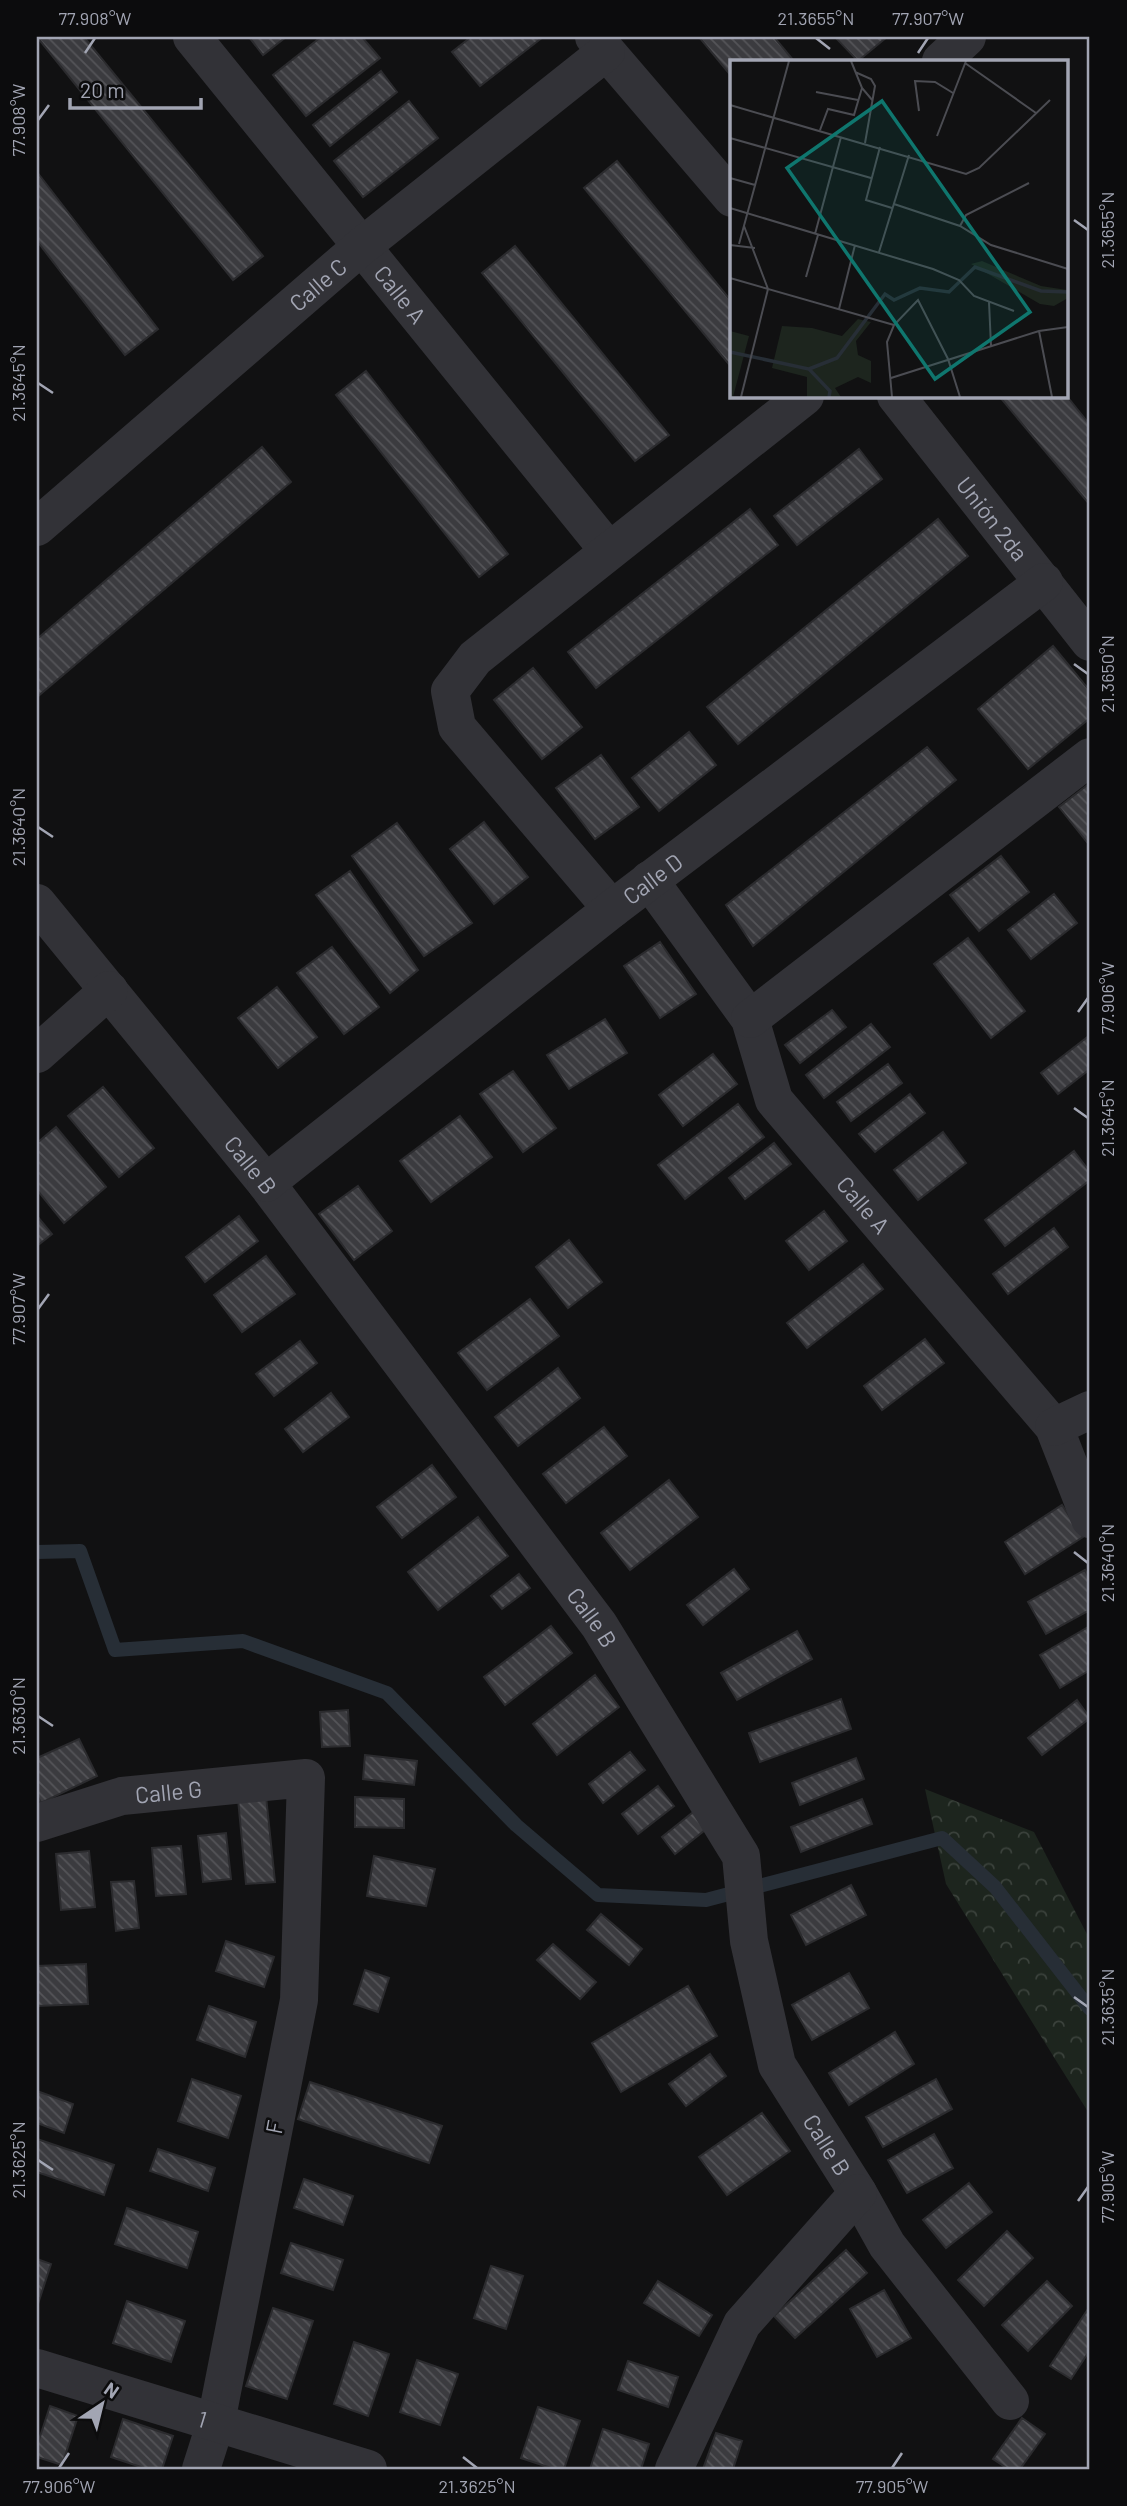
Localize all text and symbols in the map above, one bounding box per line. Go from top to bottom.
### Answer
text: 77.908°W [59,7,132,29]
text: 21.3655°N [778,7,854,29]
text: 77.907°W [892,7,964,29]
inset map [730,60,1068,397]
scale bar [70,66,201,110]
text: 20 m [80,77,125,102]
text: 77.908°W [7,83,29,156]
text: 21.3655°N [1096,192,1118,268]
street label: Calle C [283,252,352,317]
street label: Calle A [369,259,433,329]
text: 21.3645°N [7,344,29,422]
street label: Unión 2da [951,471,1034,566]
text: 21.3650°N [1096,635,1118,713]
text: 21.3640°N [7,788,29,866]
street label: Calle D [617,847,688,910]
text: 77.906°W [1096,961,1118,1034]
text: 21.3645°N [1096,1079,1118,1157]
street label: Calle B [219,1130,283,1199]
street label: Calle A [831,1170,896,1239]
text: 77.907°W [7,1273,29,1345]
text: 21.3640°N [1096,1524,1118,1602]
street label: Calle B [561,1582,623,1652]
text: 21.3630°N [7,1677,29,1755]
street label: Calle G [134,1774,203,1809]
text: 21.3635°N [1096,1969,1118,2045]
street label: Calle B [798,2109,857,2181]
street label: F [259,2118,289,2136]
text: 21.3625°N [7,2121,29,2199]
text: 77.905°W [1096,2150,1118,2223]
north arrow [66,2370,136,2440]
text: N [100,2377,124,2403]
street label: 1 [195,2404,210,2433]
text: 77.906°W [23,2475,96,2497]
text: 21.3625°N [438,2475,516,2497]
text: 77.905°W [856,2475,929,2497]

